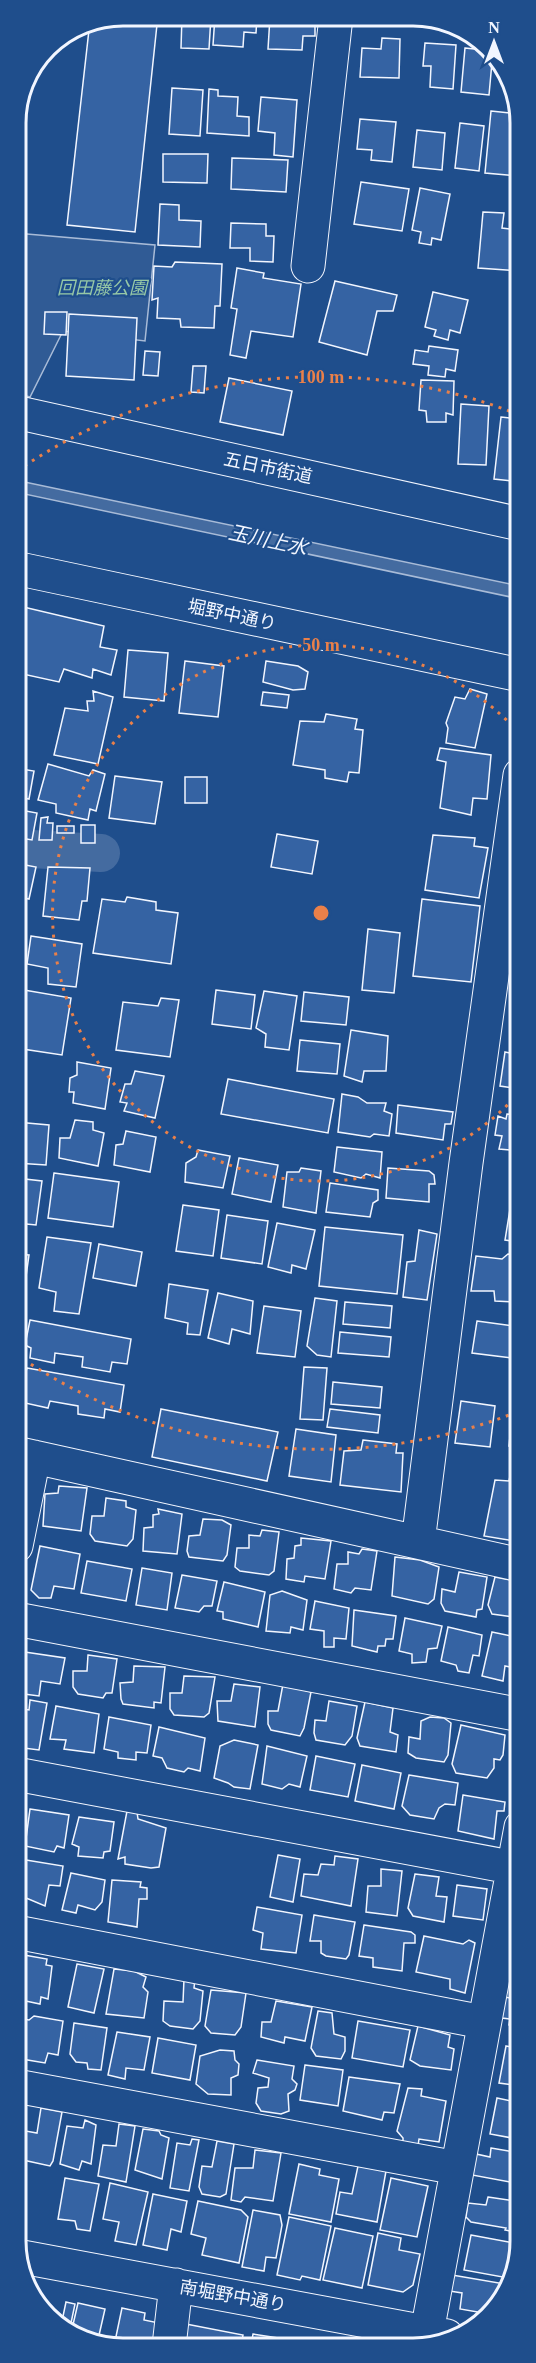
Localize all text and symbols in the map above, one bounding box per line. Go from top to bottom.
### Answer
north arrow [464,12,524,72]
text: N [488,19,500,36]
park label: 回田藤公園 [57,278,150,298]
text: 100 m [298,367,344,387]
street label: 五日市街道 [222,449,314,487]
water label: 玉川上水 [227,521,311,559]
street label: 堀野中通り [186,596,278,634]
text: 50 m [302,635,340,655]
centre of rings [311,903,331,923]
street label: 南堀野中通り [178,2277,288,2315]

